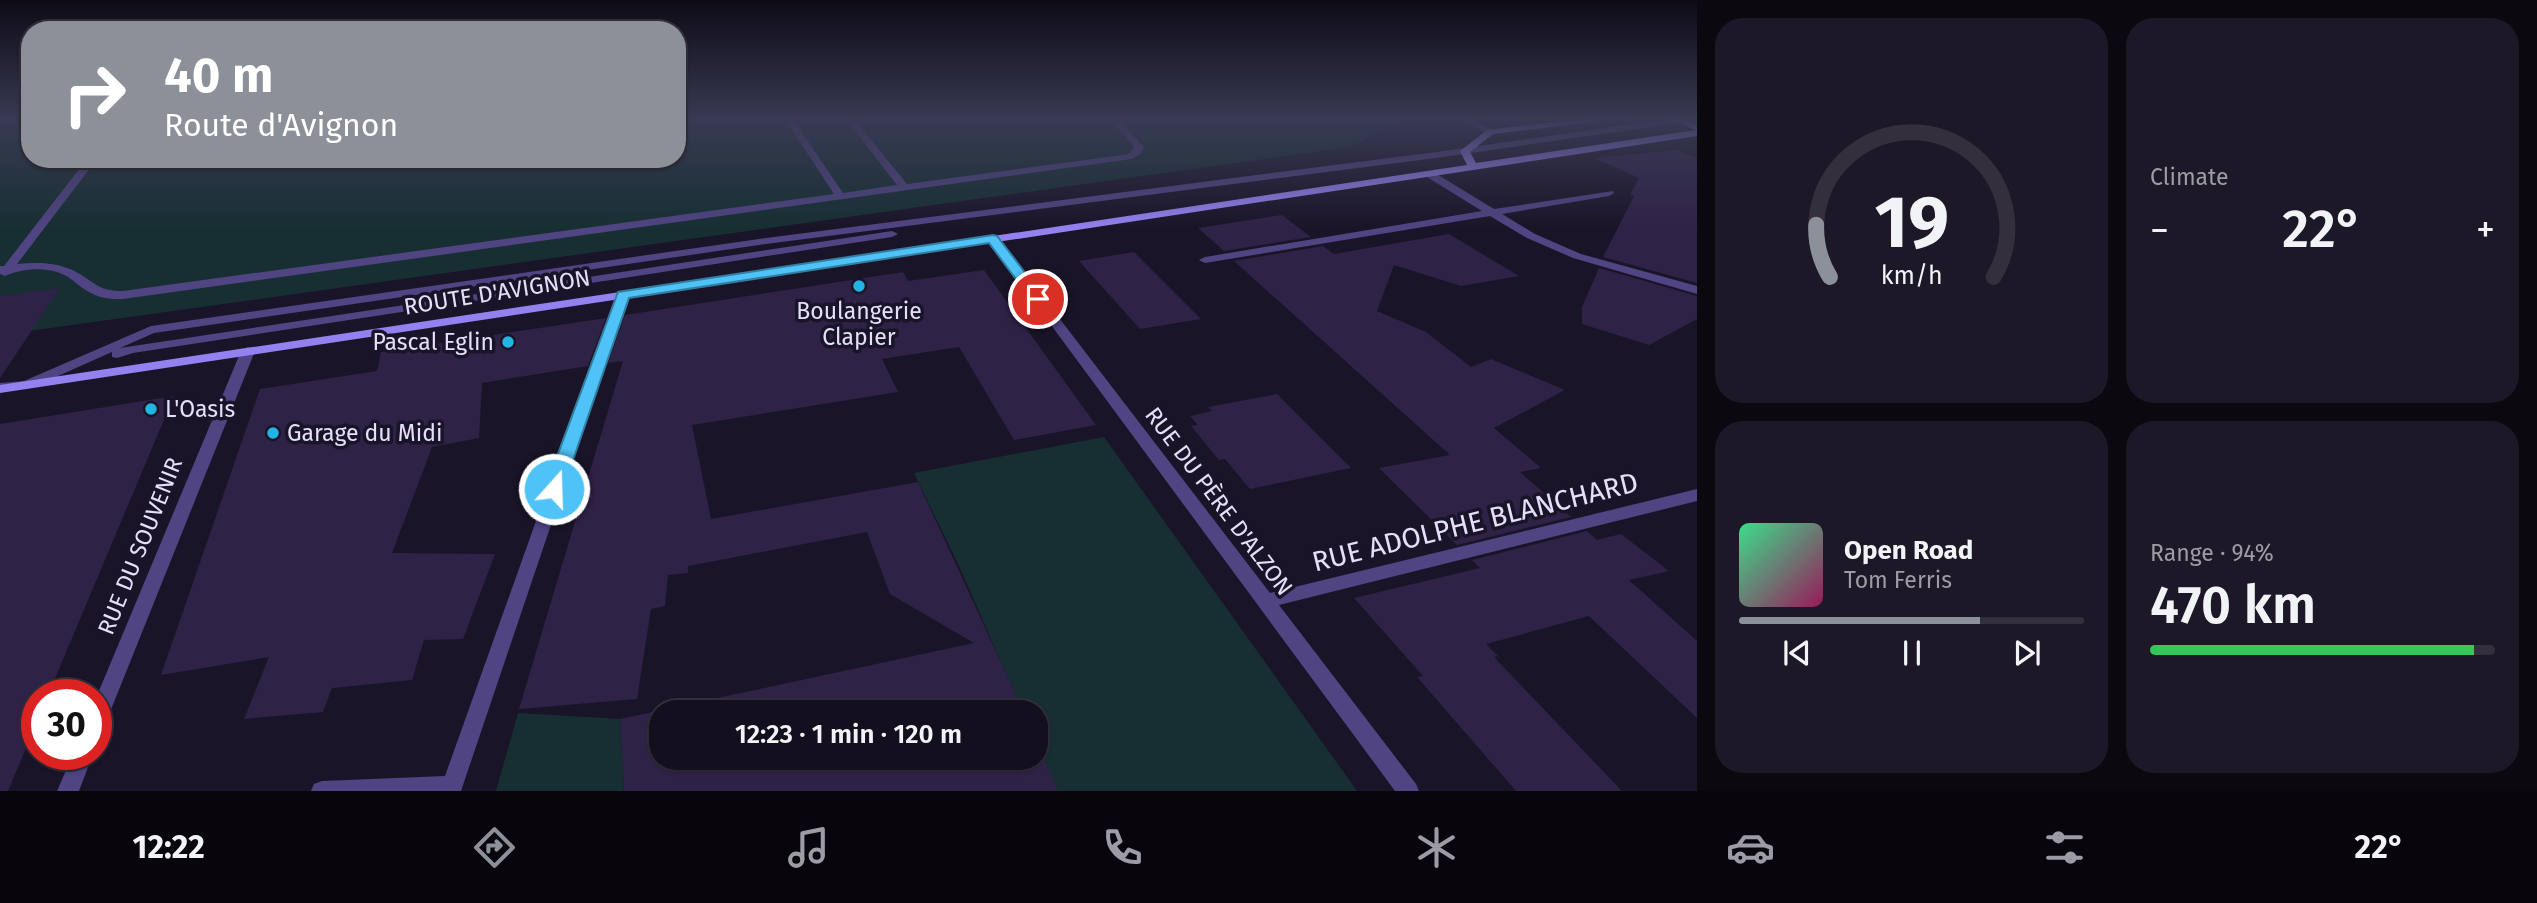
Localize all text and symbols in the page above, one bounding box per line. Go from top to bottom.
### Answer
text: 40 m [164,46,273,105]
icon: right [49,49,140,140]
text: Route d'Avignon [164,106,398,144]
text: Climate [2150,163,2229,191]
text: 19 [1874,179,1949,266]
text: 22° [2282,198,2363,261]
text: − [2150,207,2169,253]
text: + [2476,207,2495,253]
text: km/h [1881,260,1942,290]
street label: ROUTE D'AVIGNON [402,263,592,321]
pin [1008,269,1068,329]
marker: Boulangerie Clapier [851,278,867,294]
icon: arrive [1019,280,1057,318]
place label: Boulangerie Clapier [796,297,922,351]
place label: Pascal Eglin [372,328,494,356]
marker: Pascal Eglin [500,334,516,350]
place label: L'Oasis [165,395,235,423]
marker: L'Oasis [143,401,159,417]
street label: RUE DU PÈRE D'ALZON [1139,401,1300,601]
place label: Garage du Midi [287,419,442,447]
marker: Garage du Midi [265,425,281,441]
position arrow [517,452,591,526]
street label: RUE DU SOUVENIR [92,453,188,639]
street label: RUE ADOLPHE BLANCHARD [1309,466,1641,578]
text: Open Road [1844,535,1973,566]
text: Range · 94% [2150,539,2274,567]
text: Tom Ferris [1844,566,1952,594]
text: 470 km [2150,574,2316,637]
icon: previous [1778,634,1816,672]
icon: pause [1893,634,1931,672]
icon: next [2008,634,2046,672]
speed limit sign: 30 [21,679,112,770]
text: 12:23 · 1 min · 120 m [735,719,962,750]
icon: directions [470,823,519,872]
icon: music [784,823,833,872]
icon: phone [1098,823,1147,872]
icon: climate [1412,823,1461,872]
icon: car [1726,823,1775,872]
icon: filters [2040,823,2089,872]
text: 12:22 [133,828,205,866]
text: 22° [2355,828,2404,866]

